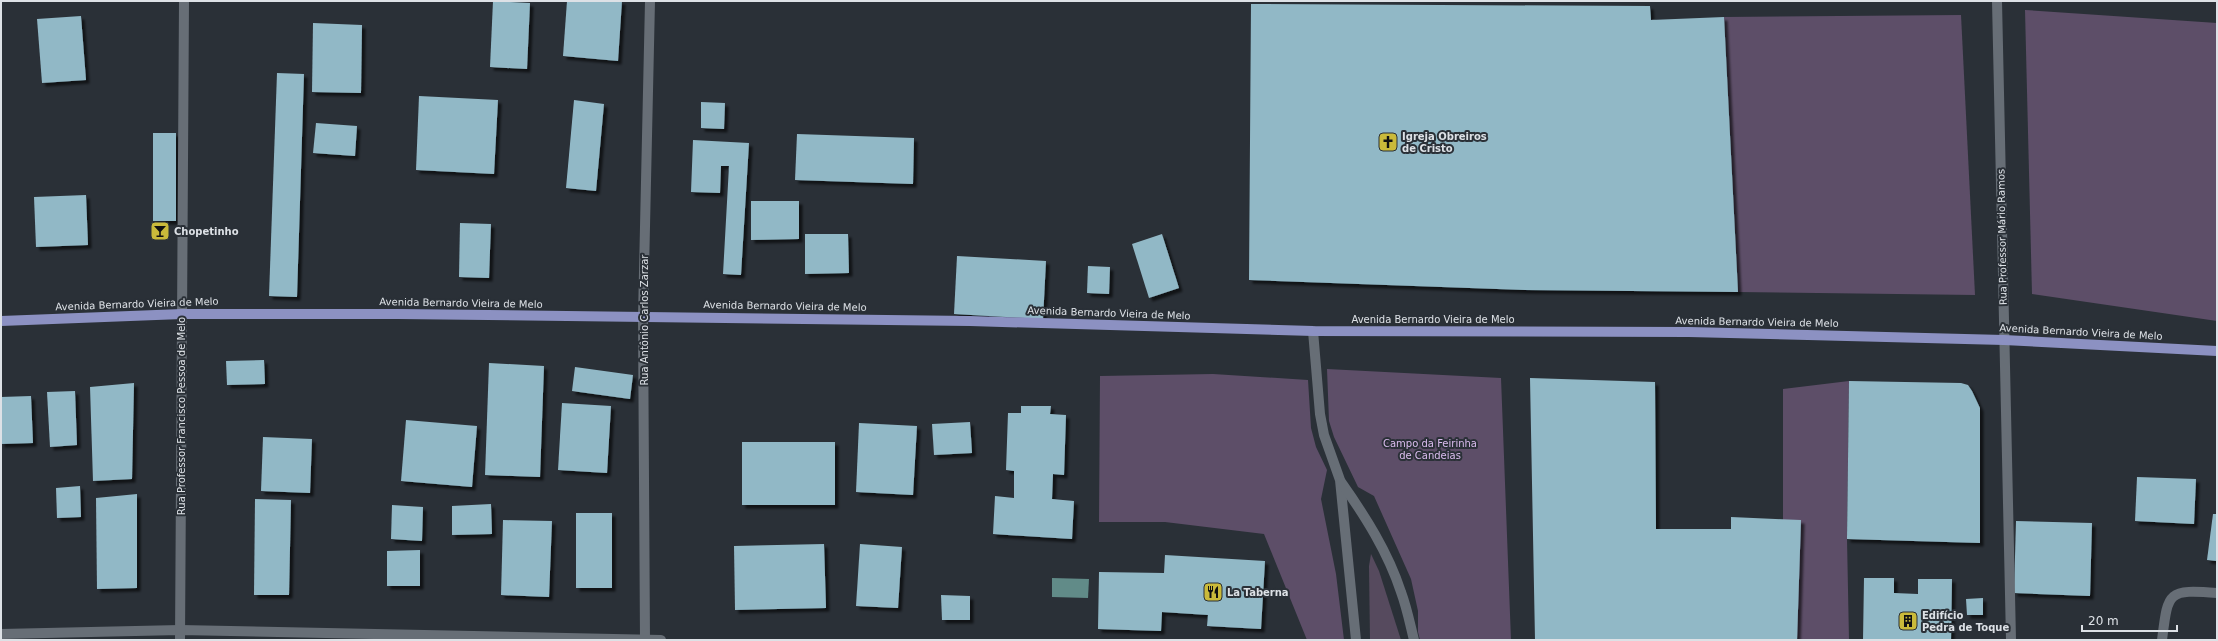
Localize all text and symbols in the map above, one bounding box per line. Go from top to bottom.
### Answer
church icon: Igreja Obreiros de Cristo [1377,131,1399,153]
place label: Igreja Obreiros de Cristo [1402,131,1487,154]
street label: Rua Professor Mário Ramos [1995,169,2009,305]
bar icon: Chopetinho [149,220,171,242]
place label: Chopetinho [174,226,239,237]
street label: Rua Antônio Carlos Zarzar [639,254,650,385]
street label: Avenida Bernardo Vieira de Melo [55,296,219,312]
street label: Avenida Bernardo Vieira de Melo [379,296,543,310]
street label: Avenida Bernardo Vieira de Melo [703,299,867,313]
street label: Avenida Bernardo Vieira de Melo [1027,305,1191,321]
street label: Avenida Bernardo Vieira de Melo [1351,314,1515,325]
street label: Avenida Bernardo Vieira de Melo [1675,315,1839,329]
street label: Rua Professor Francisco Pessoa de Melo [176,317,187,515]
street label: Avenida Bernardo Vieira de Melo [1999,322,2163,342]
park label: Campo da Feirinha de Candeias [1383,438,1477,461]
restaurant icon: La Taberna [1202,581,1224,603]
place label: La Taberna [1227,587,1289,598]
scale bar [2082,607,2177,633]
building icon: Edifício Pedra de Toque [1897,610,1919,632]
place label: Edifício Pedra de Toque [1922,610,2009,633]
text: 20 m [2088,614,2119,628]

